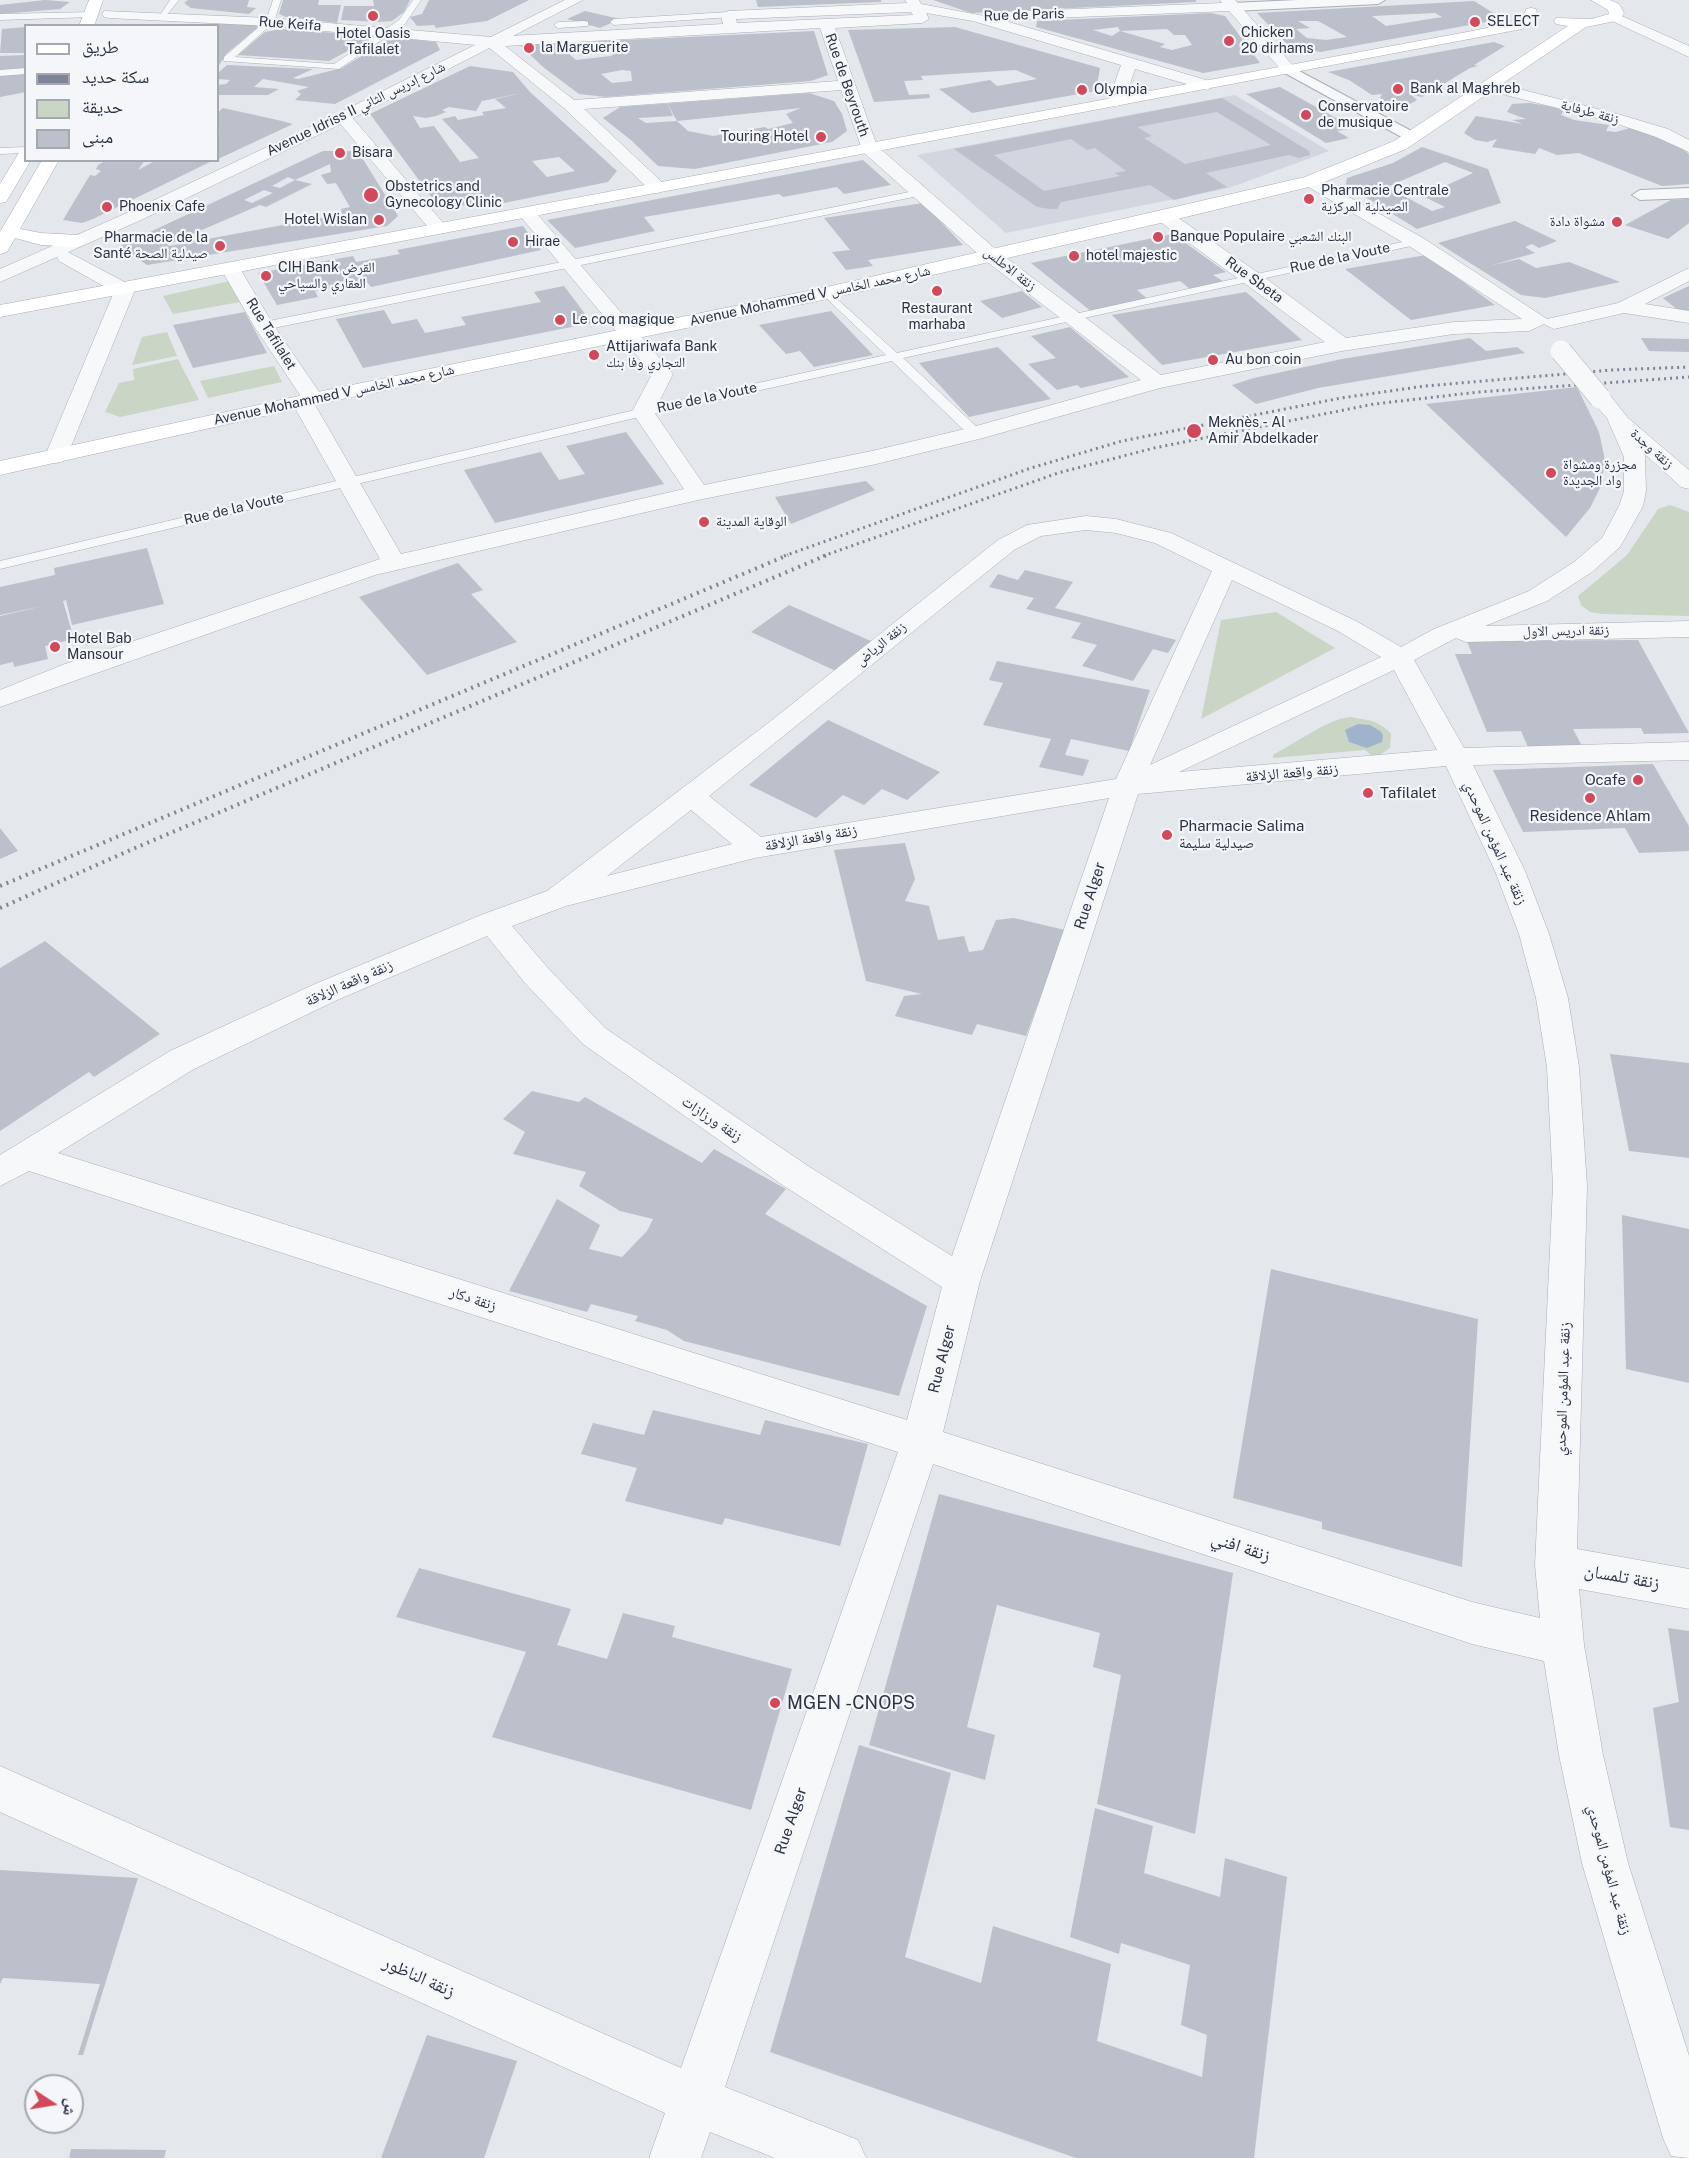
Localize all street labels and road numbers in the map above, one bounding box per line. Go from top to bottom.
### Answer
street label: Rue de Paris [983,5,1065,25]
street label: Rue Keifa [258,13,322,35]
street label: Rue de Beyrouth [821,31,873,139]
street label: Avenue Idriss II شارع إدريس الثاني [264,58,448,160]
street label: زنقة طرفاية [1559,96,1621,128]
street label: Rue de la Voute [1288,239,1392,277]
street label: زنقة الاطلس [980,243,1040,295]
street label: Rue Sbeta [1222,253,1286,307]
street label: Avenue Mohammed V شارع محمد الخامس [688,262,932,330]
street label: Rue Tafilalet [242,295,300,373]
street label: Avenue Mohammed V شارع محمد الخامس [212,361,456,429]
street label: Rue de la Voute [655,379,759,417]
street label: زنقة وجدة [1627,425,1677,473]
street label: Rue de la Voute [183,489,285,529]
street label: زنقة الرياض [852,619,910,669]
street label: زنقة ادريس الاول [1522,622,1610,640]
street label: زنقة واقعة الزلاقة [1245,760,1339,786]
street label: زنقة عبد المؤمن الموحدي [1460,778,1530,908]
street label: زنقة واقعة الزلاقة [763,821,859,855]
street label: Rue Alger [1071,860,1109,932]
street label: زنقة واقعة الزلاقة [303,956,395,1010]
street label: زنقة ورزازات [678,1092,746,1146]
street label: زنقة دكار [447,1283,499,1315]
street label: زنقة عبد المؤمن الموحدي [1552,1322,1574,1456]
street label: Rue Alger [925,1323,959,1395]
street label: زنقة افني [1209,1527,1273,1567]
street label: زنقة تلمسان [1582,1560,1662,1594]
street label: Rue Alger [771,1785,811,1857]
street label: زنقة عبد المؤمن الموحدي [1583,1803,1635,1937]
street label: زنقة الناظور [380,1952,458,2002]

